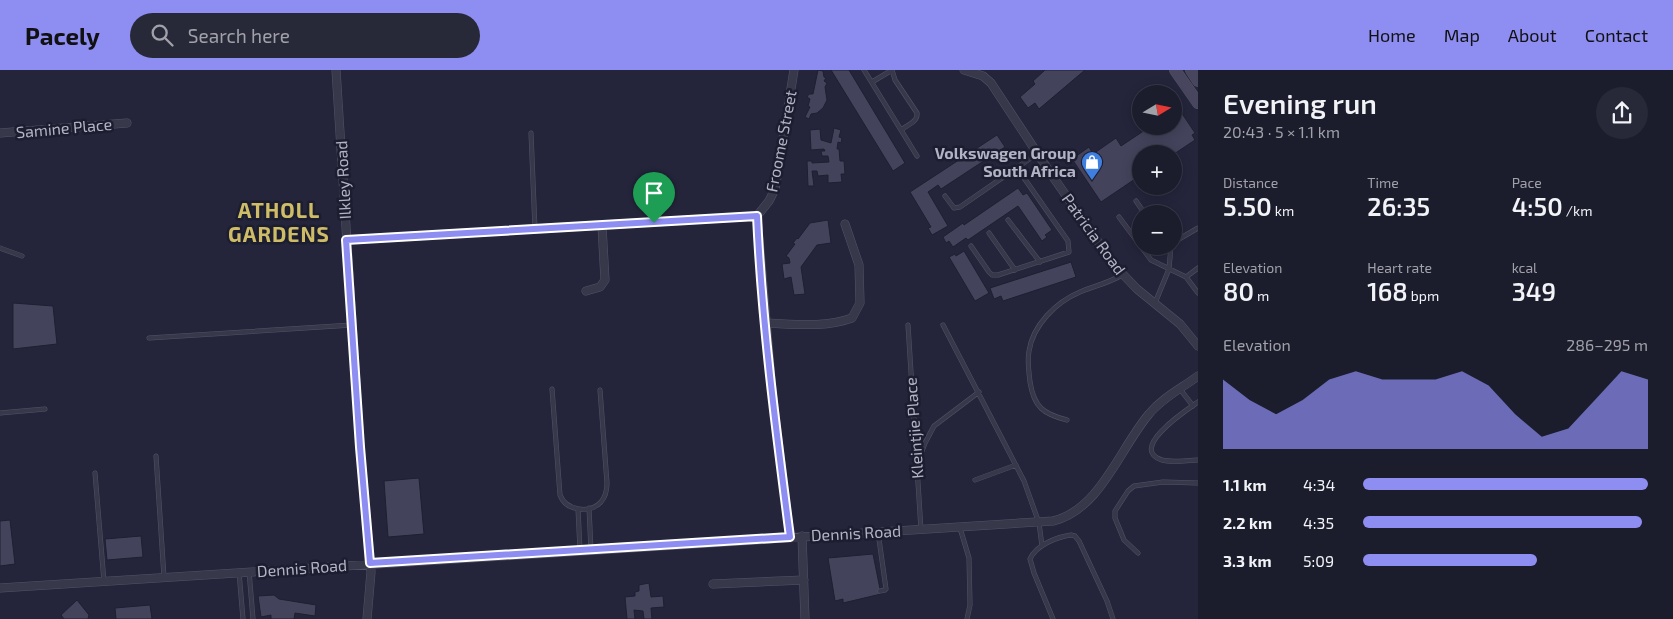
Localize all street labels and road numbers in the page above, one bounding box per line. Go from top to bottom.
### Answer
street label: Froome Street [761,88,800,193]
street label: Samine Place [15,114,113,141]
street label: Ilkley Road [331,140,354,220]
street label: Patricia Road [1059,189,1130,278]
street label: Kleintjie Place [900,377,928,479]
street label: Dennis Road [810,521,902,544]
street label: Dennis Road [256,555,348,580]

